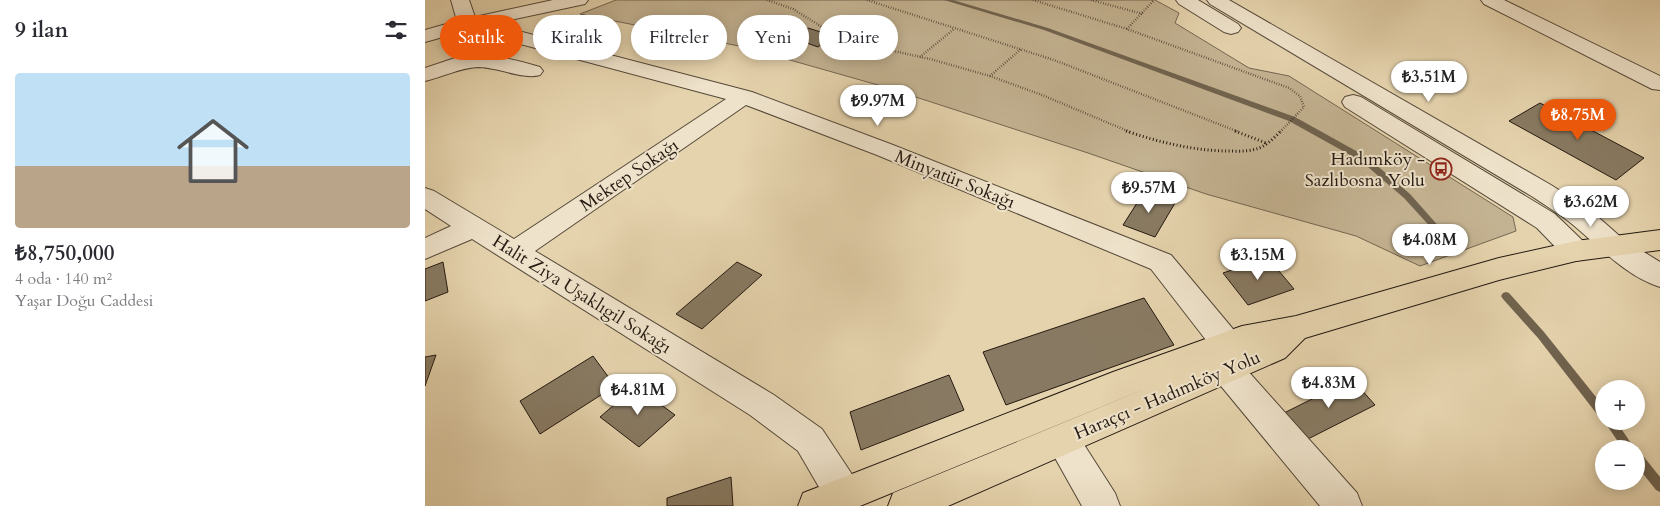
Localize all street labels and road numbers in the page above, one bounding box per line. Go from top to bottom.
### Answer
street label: Mektep Sokağı [575,133,684,218]
street label: Minyatür Sokağı [891,144,1019,215]
street label: Halit Ziya Uşaklıgil Sokağı [487,229,676,360]
street label: Haraççı - Hadımköy Yolu [1070,345,1264,446]

